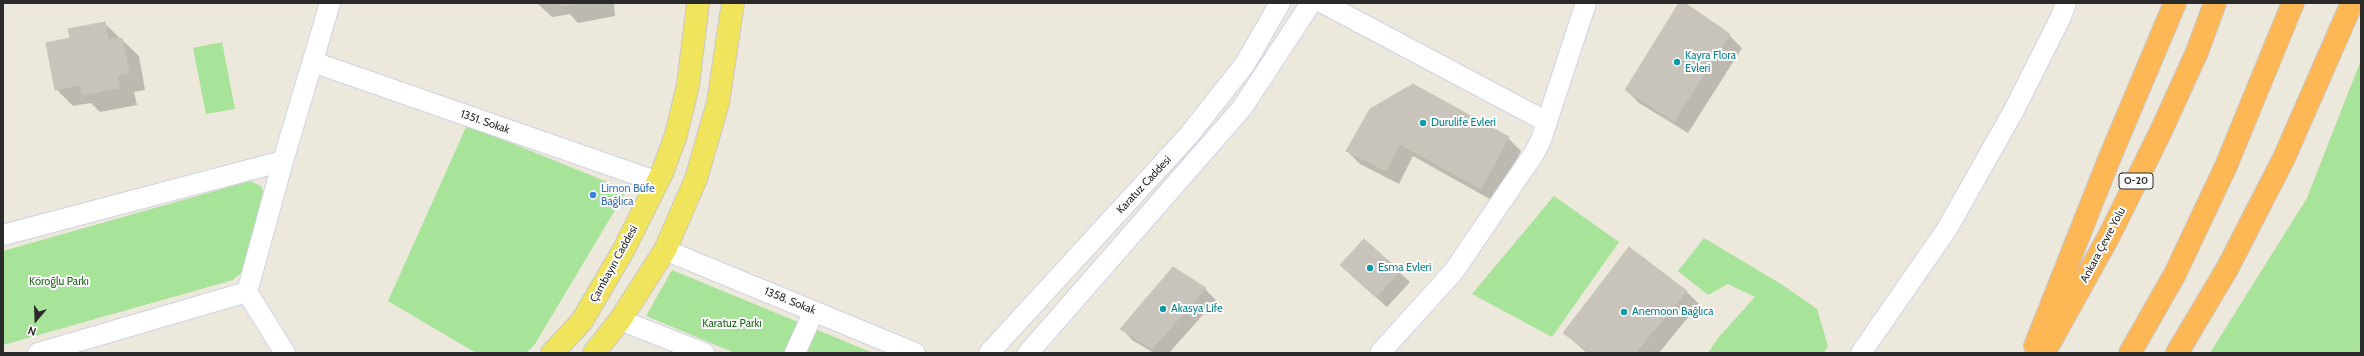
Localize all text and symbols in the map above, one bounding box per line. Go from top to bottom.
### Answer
place label: Kayra Flora Evleri [1685,49,1736,75]
marker: Kayra Flora Evleri [1672,57,1682,67]
street label: 1351. Sokak [459,107,511,137]
place label: Durulife Evleri [1431,116,1496,130]
marker: Durulife Evleri [1418,118,1428,128]
street label: Karatuz Caddesi [1114,153,1174,217]
road number: O-20 [2119,173,2153,189]
place label: Limon Büfe Bağlıca [601,182,655,208]
marker: Limon Büfe Bağlıca [588,190,598,200]
street label: Ankara Çevre Yolu [2078,205,2128,285]
street label: Çambayırı Caddesi [587,223,641,305]
place label: Esma Evleri [1378,261,1431,275]
marker: Esma Evleri [1365,263,1375,273]
park label: Köroğlu Parkı [29,275,89,289]
street label: 1358. Sokak [762,285,818,317]
north arrow [16,300,56,340]
place label: Akasya Life [1171,302,1223,316]
marker: Akasya Life [1158,304,1168,314]
place label: Anemoon Bağlıca [1632,305,1713,319]
marker: Anemoon Bağlıca [1619,307,1629,317]
park label: Karatuz Parkı [702,317,762,331]
text: N [26,323,38,339]

